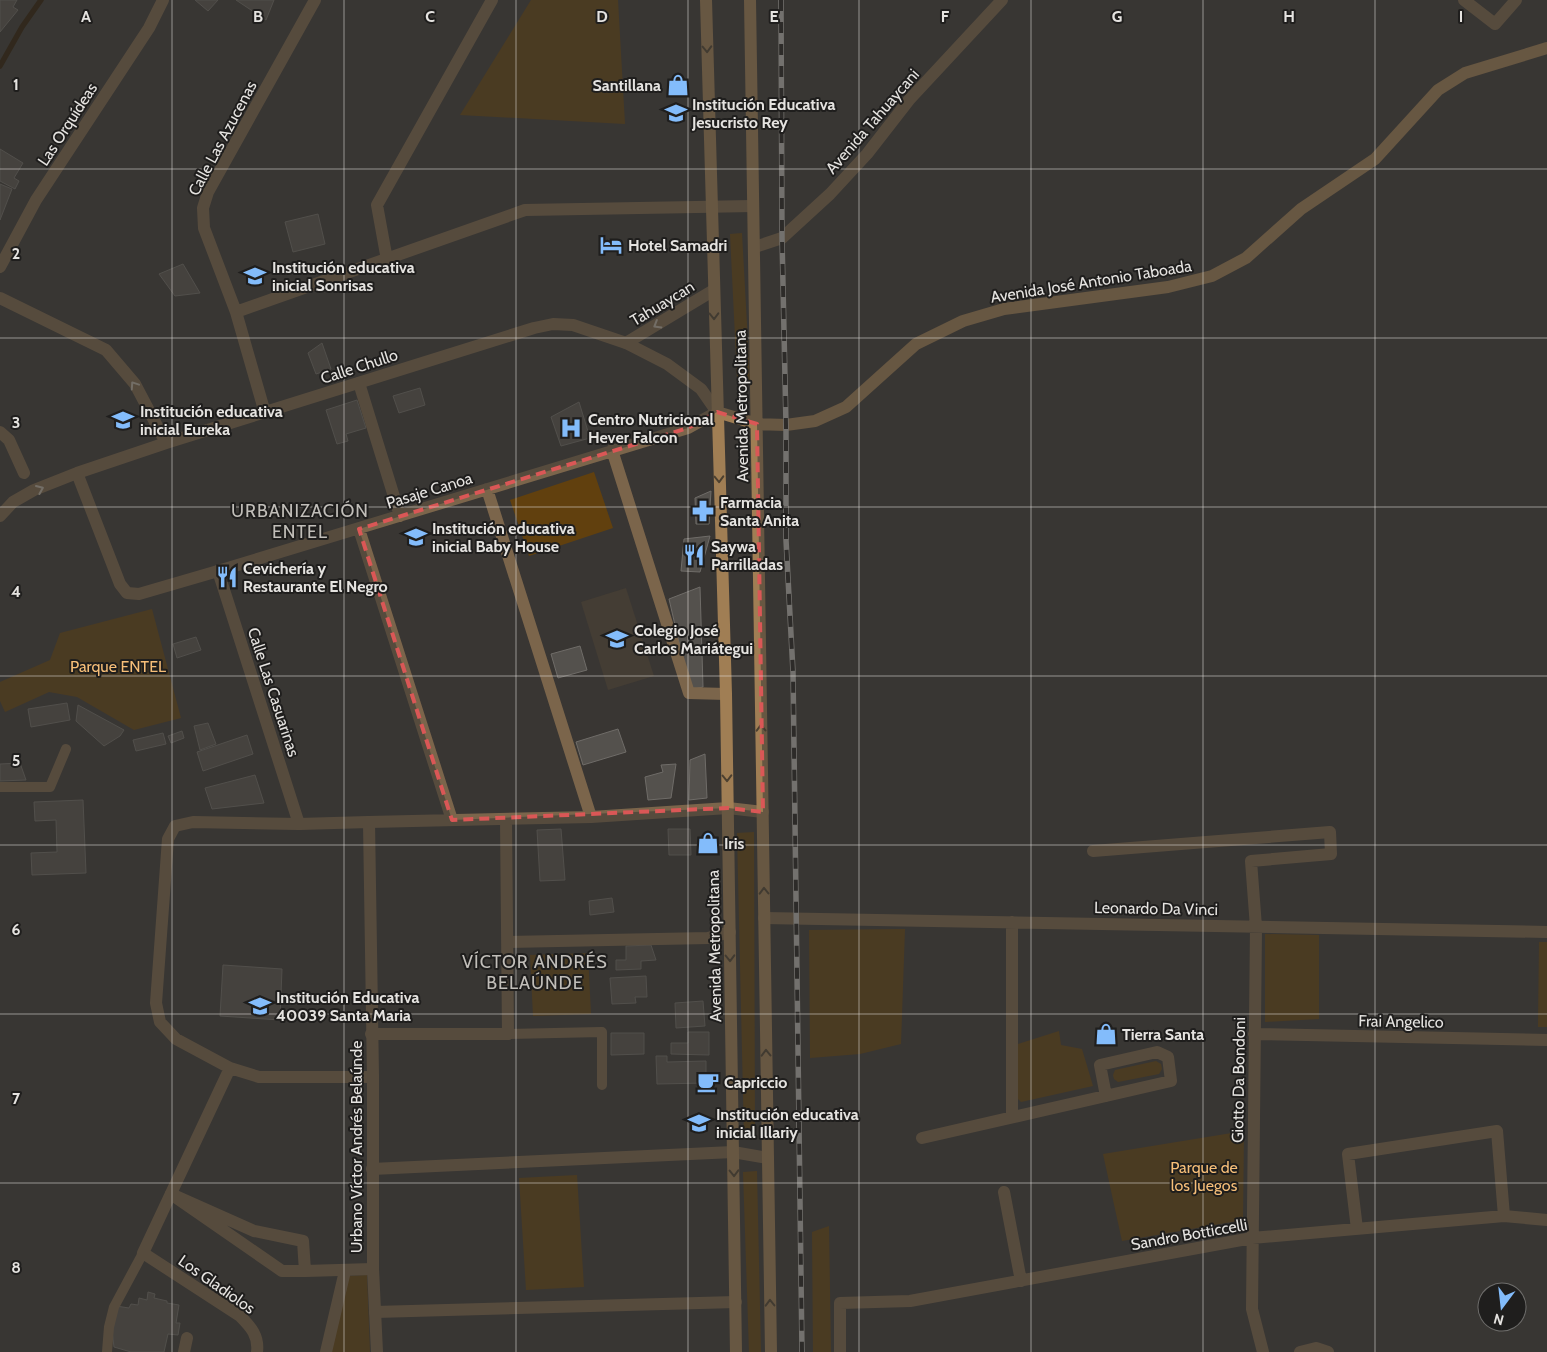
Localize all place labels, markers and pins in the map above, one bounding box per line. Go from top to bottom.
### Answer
shop icon: Santillana [665,72,691,98]
place label: Santillana [592,76,661,95]
place label: Institución Educativa Jesucristo Rey [691,95,836,132]
school or university icon: Institución Educativa Jesucristo Rey [663,100,689,126]
hotel icon: Hotel Samadri [598,232,624,258]
place label: Hotel Samadri [628,236,727,255]
place label: Institución educativa inicial Sonrisas [272,258,415,295]
school or university icon: Institución educativa inicial Sonrisas [242,263,268,289]
place label: Institución educativa inicial Eureka [140,402,283,439]
school or university icon: Institución educativa inicial Eureka [110,407,136,433]
place label: Centro Nutricional Hever Falcon [588,410,714,447]
hospital icon: Centro Nutricional Hever Falcon [558,415,584,441]
place label: Farmacia Santa Anita [720,493,799,530]
pharmacy icon: Farmacia Santa Anita [690,498,716,524]
place label: Institución educativa inicial Baby House [432,519,575,556]
school or university icon: Institución educativa inicial Baby House [403,524,429,550]
place label: Saywa Parrilladas [711,537,783,574]
restaurant icon: Saywa Parrilladas [681,542,707,568]
place label: Cevichería y Restaurante El Negro [243,559,388,596]
restaurant icon: Cevichería y Restaurante El Negro [214,564,240,590]
place label: Colegio José Carlos Mariátegui [634,621,753,658]
school or university icon: Colegio José Carlos Mariátegui [604,626,630,652]
shop icon: Iris [695,830,721,856]
place label: Iris [724,834,744,853]
place label: Institución Educativa 40039 Santa Maria [276,988,420,1025]
school or university icon: Institución Educativa 40039 Santa Maria [247,993,273,1019]
shop icon: Tierra Santa [1093,1021,1119,1047]
place label: Tierra Santa [1122,1025,1204,1044]
cafe icon: Capriccio [695,1069,721,1095]
place label: Capriccio [724,1073,787,1092]
place label: Institución educativa inicial Illariy [716,1105,859,1142]
school or university icon: Institución educativa inicial Illariy [686,1110,712,1136]

